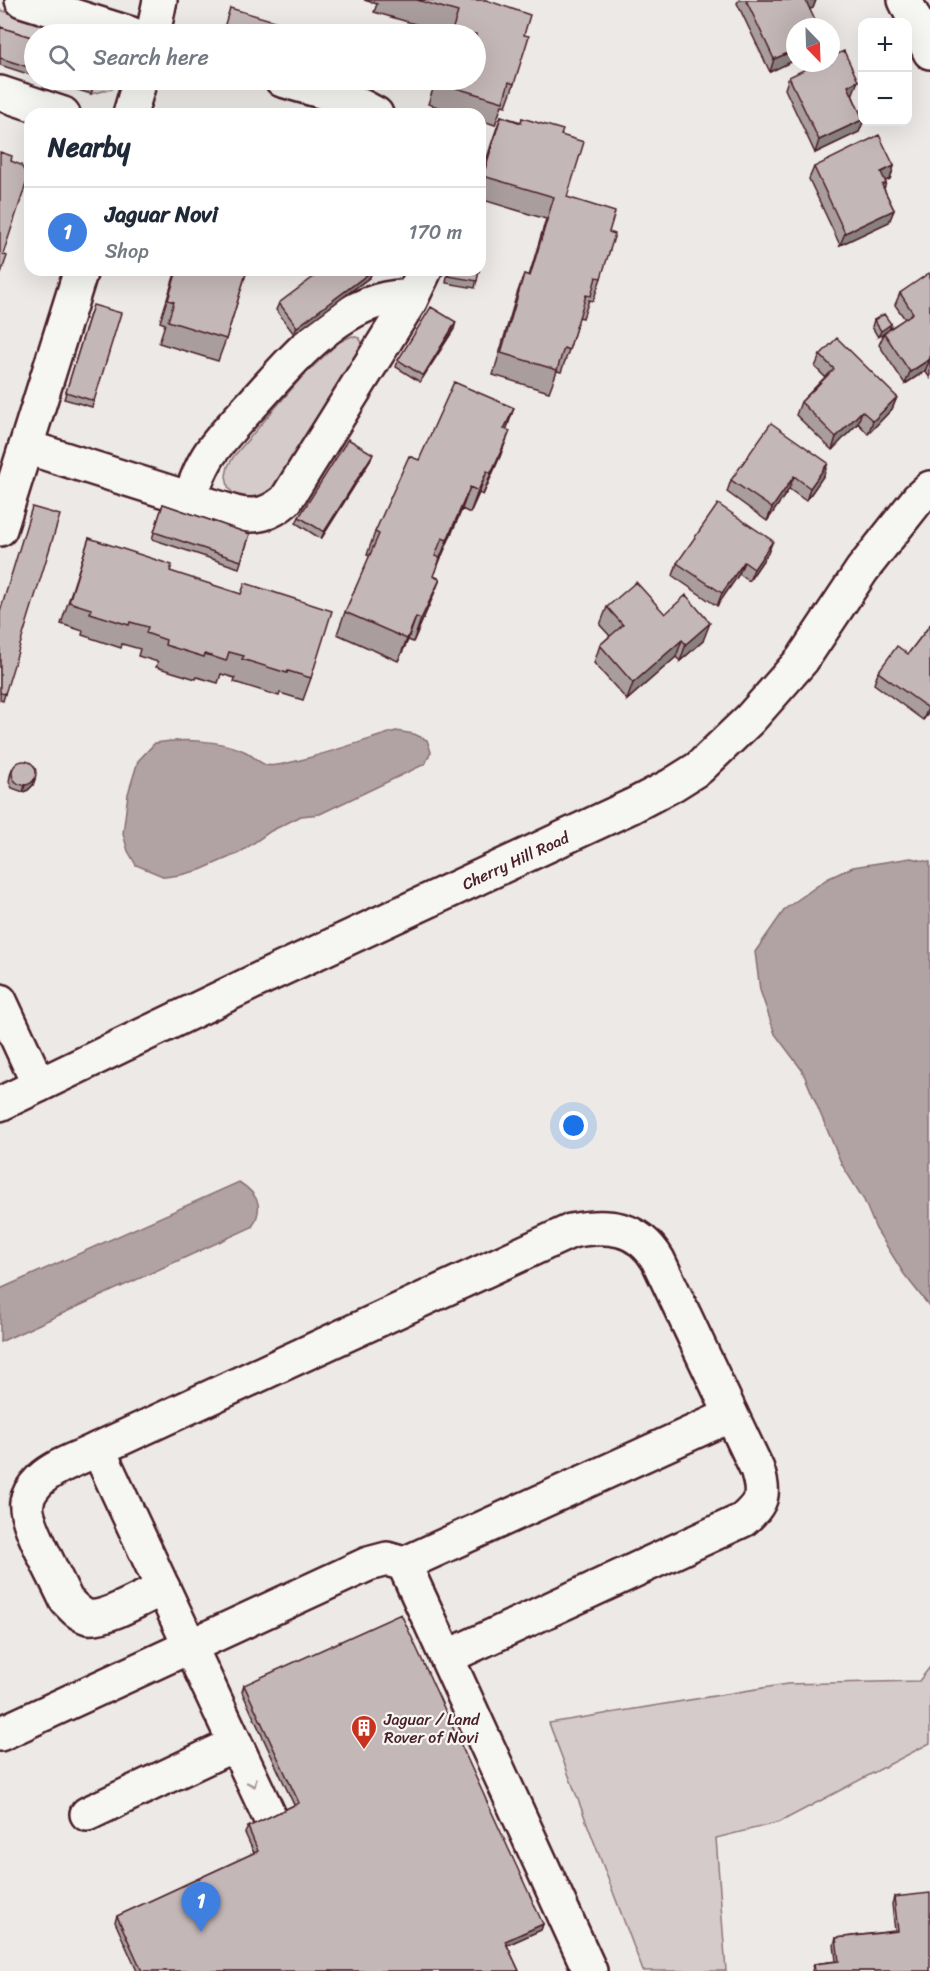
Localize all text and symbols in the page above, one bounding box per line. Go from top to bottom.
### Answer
north arrow [786,18,840,72]
map controls [858,18,912,126]
button: + [858,18,912,72]
search box [24,24,486,90]
text: Search here [93,38,209,77]
icon: search [45,41,78,74]
button: − [858,72,912,126]
text: Nearby [48,124,130,170]
text: Jaguar Novi [105,195,218,234]
text: 1 [63,215,72,250]
text: 170 m [409,215,462,250]
text: Shop [105,234,149,269]
street label: Cherry Hill Road [457,823,575,898]
your location [559,1111,588,1140]
place label: Jaguar / Land Rover of Novi [383,1705,481,1752]
building icon: Jaguar / Land Rover of Novi [349,1713,379,1751]
one-way arrow [246,1776,258,1787]
pin: 1 [182,1882,220,1932]

